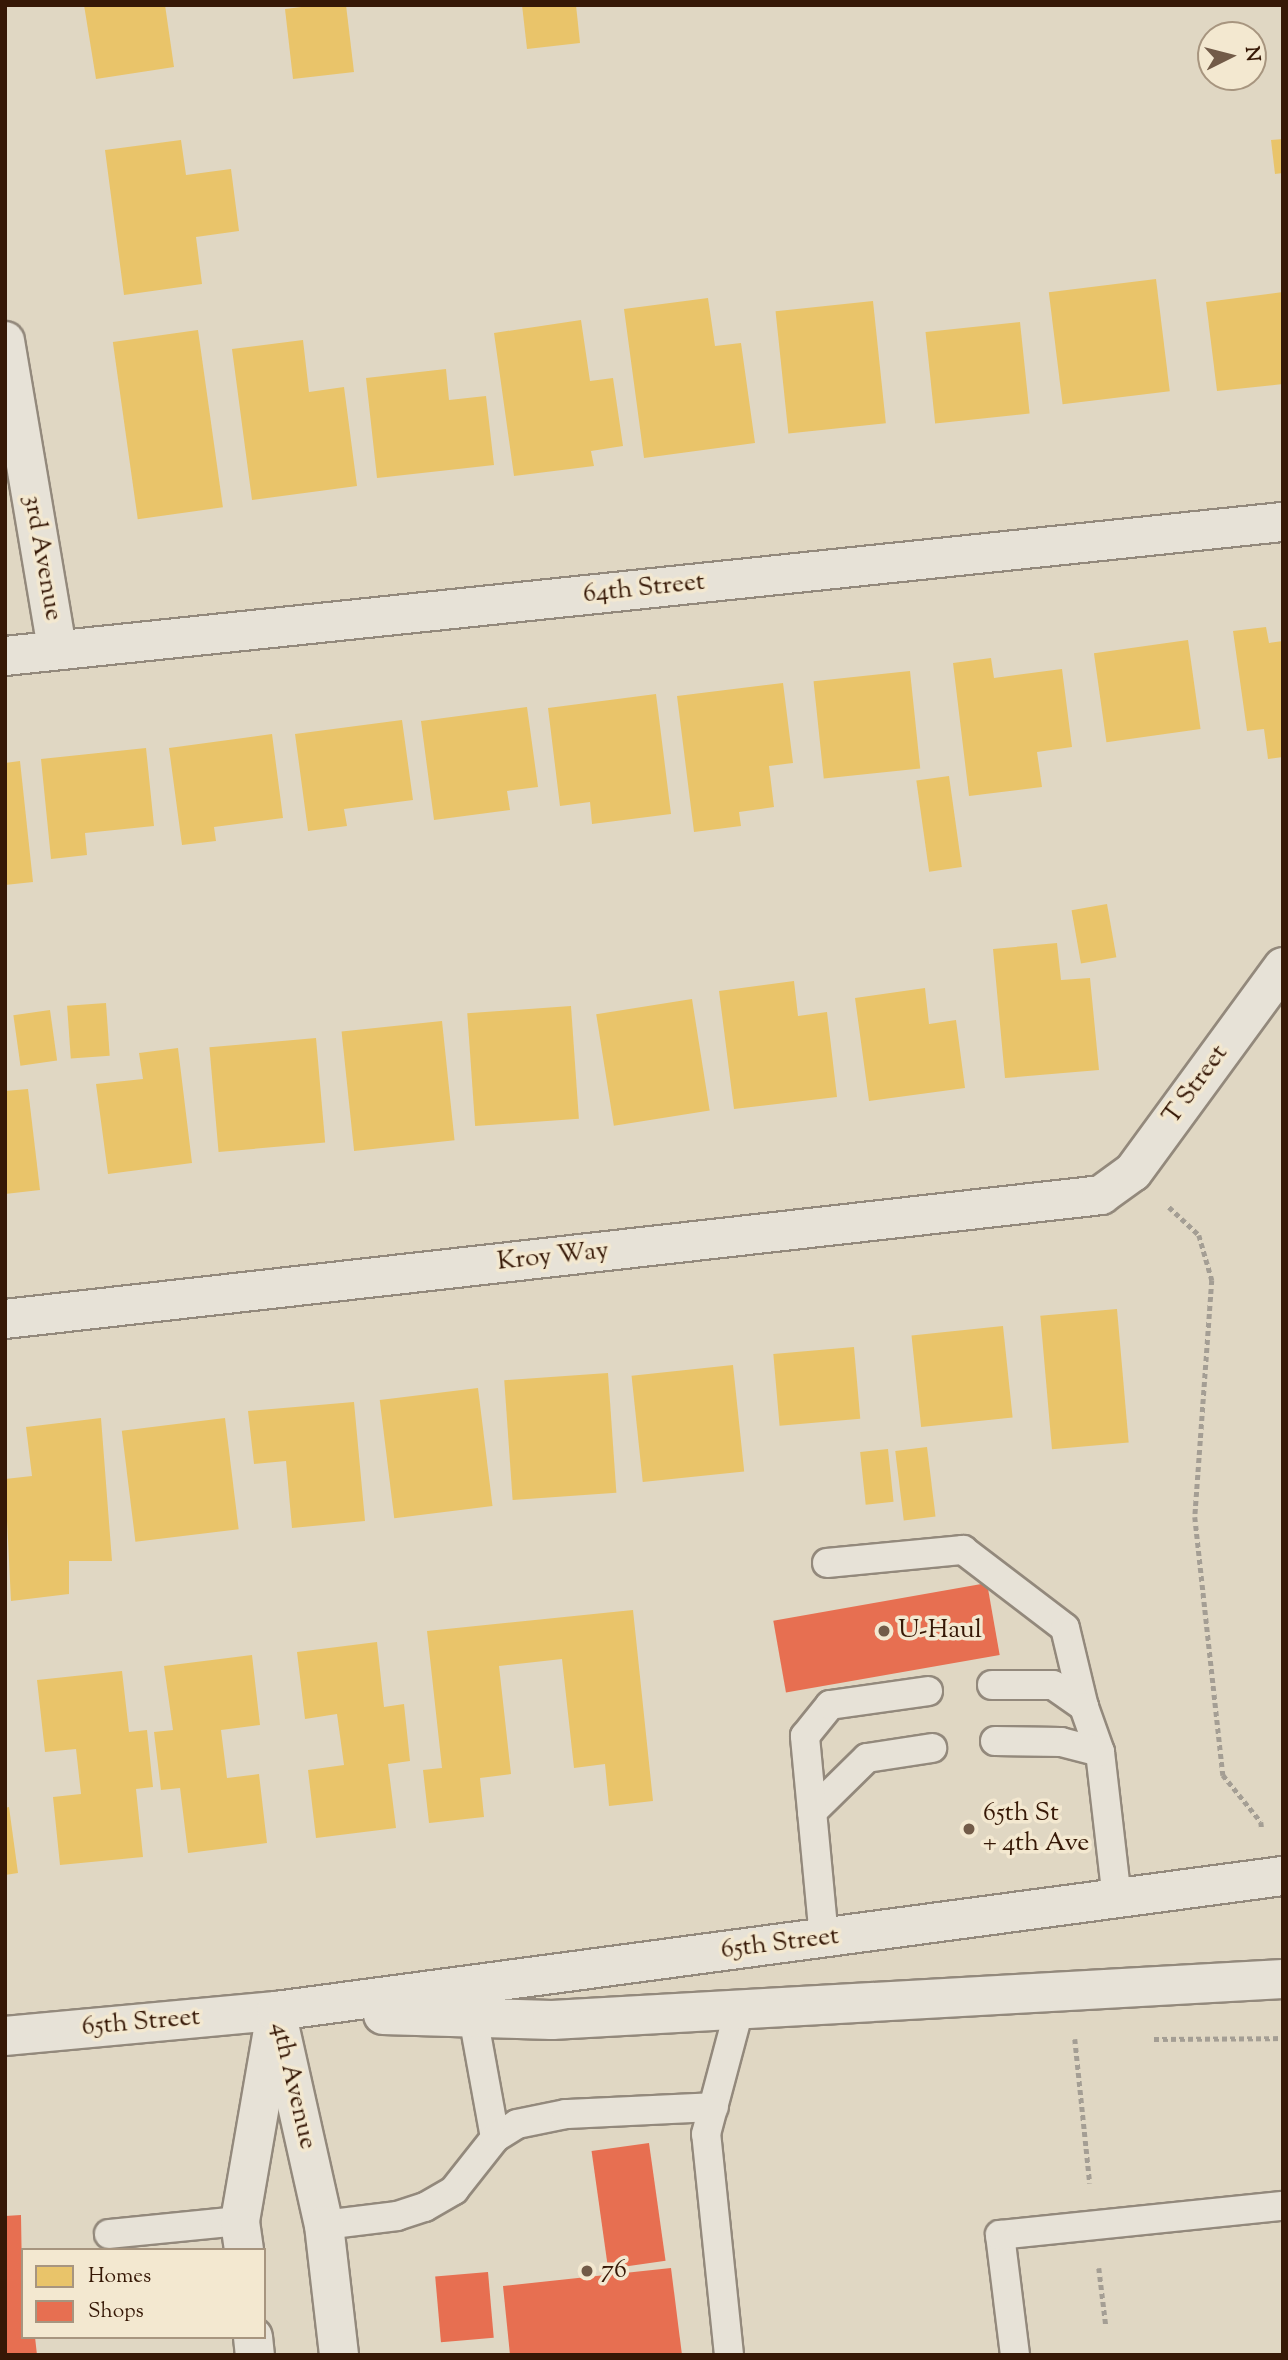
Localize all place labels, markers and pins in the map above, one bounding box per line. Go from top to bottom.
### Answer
place label: U-Haul [898,1615,982,1647]
marker: U-Haul [876,1623,892,1639]
place label: 65th St + 4th Ave [983,1798,1089,1860]
marker: 65th St + 4th Ave [961,1821,977,1837]
place label: 76 [601,2255,627,2287]
marker: 76 [579,2263,595,2279]

